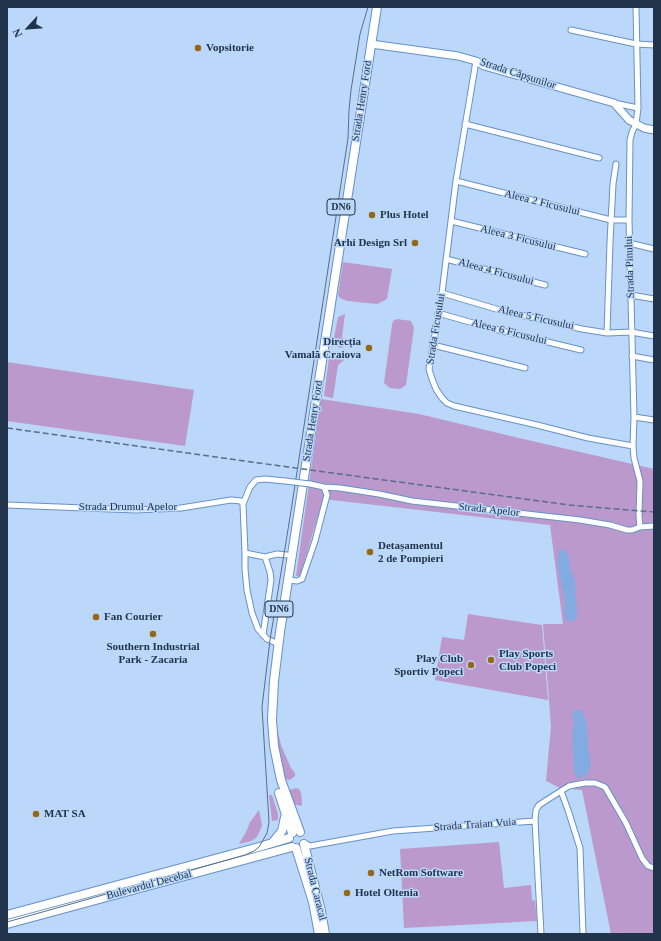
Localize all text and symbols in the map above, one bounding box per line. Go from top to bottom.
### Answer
north arrow [8,8,48,48]
text: N [10,27,24,39]
place label: Vopsitorie [206,41,254,55]
marker: Vopsitorie [193,43,203,53]
street label: Strada Căpșunilor [478,55,558,93]
street label: Strada Henry Ford [349,60,375,142]
street label: Aleea 2 Ficusului [503,187,581,219]
road number: DN6 [327,199,355,215]
place label: Plus Hotel [380,208,429,222]
marker: Plus Hotel [367,210,377,220]
street label: Aleea 3 Ficusului [479,222,557,254]
street label: Strada Pinului [622,235,638,299]
place label: Arhi Design Srl [334,236,407,250]
marker: Arhi Design Srl [410,238,420,248]
street label: Aleea 4 Ficusului [457,256,535,288]
street label: Strada Ficusului [424,293,448,365]
street label: Aleea 5 Ficusului [497,303,575,333]
street label: Aleea 6 Ficusului [470,316,548,348]
place label: Direcția Vamală Craiova [285,335,361,361]
marker: Direcția Vamală Craiova [364,343,374,353]
street label: Strada Henry Ford [300,380,326,462]
street label: Strada Drumul Apelor [79,500,177,514]
street label: Strada Apelor [458,500,520,520]
place label: Detașamentul 2 de Pompieri [378,539,443,565]
marker: Detașamentul 2 de Pompieri [365,547,375,557]
road number: DN6 [265,601,293,617]
place label: Fan Courier [104,610,162,624]
marker: Fan Courier [91,612,101,622]
marker: Southern Industrial Park - Zacaria [148,629,158,639]
place label: Southern Industrial Park - Zacaria [106,640,200,666]
place label: Play Sports Club Popeci [499,647,556,673]
place label: Play Club Sportiv Popeci [394,652,463,678]
marker: Play Sports Club Popeci [486,655,496,665]
marker: Play Club Sportiv Popeci [466,660,476,670]
place label: MAT SA [44,807,86,821]
marker: MAT SA [31,809,41,819]
street label: Strada Traian Vuia [433,816,517,834]
street label: Strada Caracal [301,856,329,922]
place label: NetRom Software [379,866,463,880]
street label: Bulevardul Decebal [105,867,193,903]
marker: NetRom Software [366,868,376,878]
place label: Hotel Oltenia [355,886,418,900]
marker: Hotel Oltenia [342,888,352,898]

